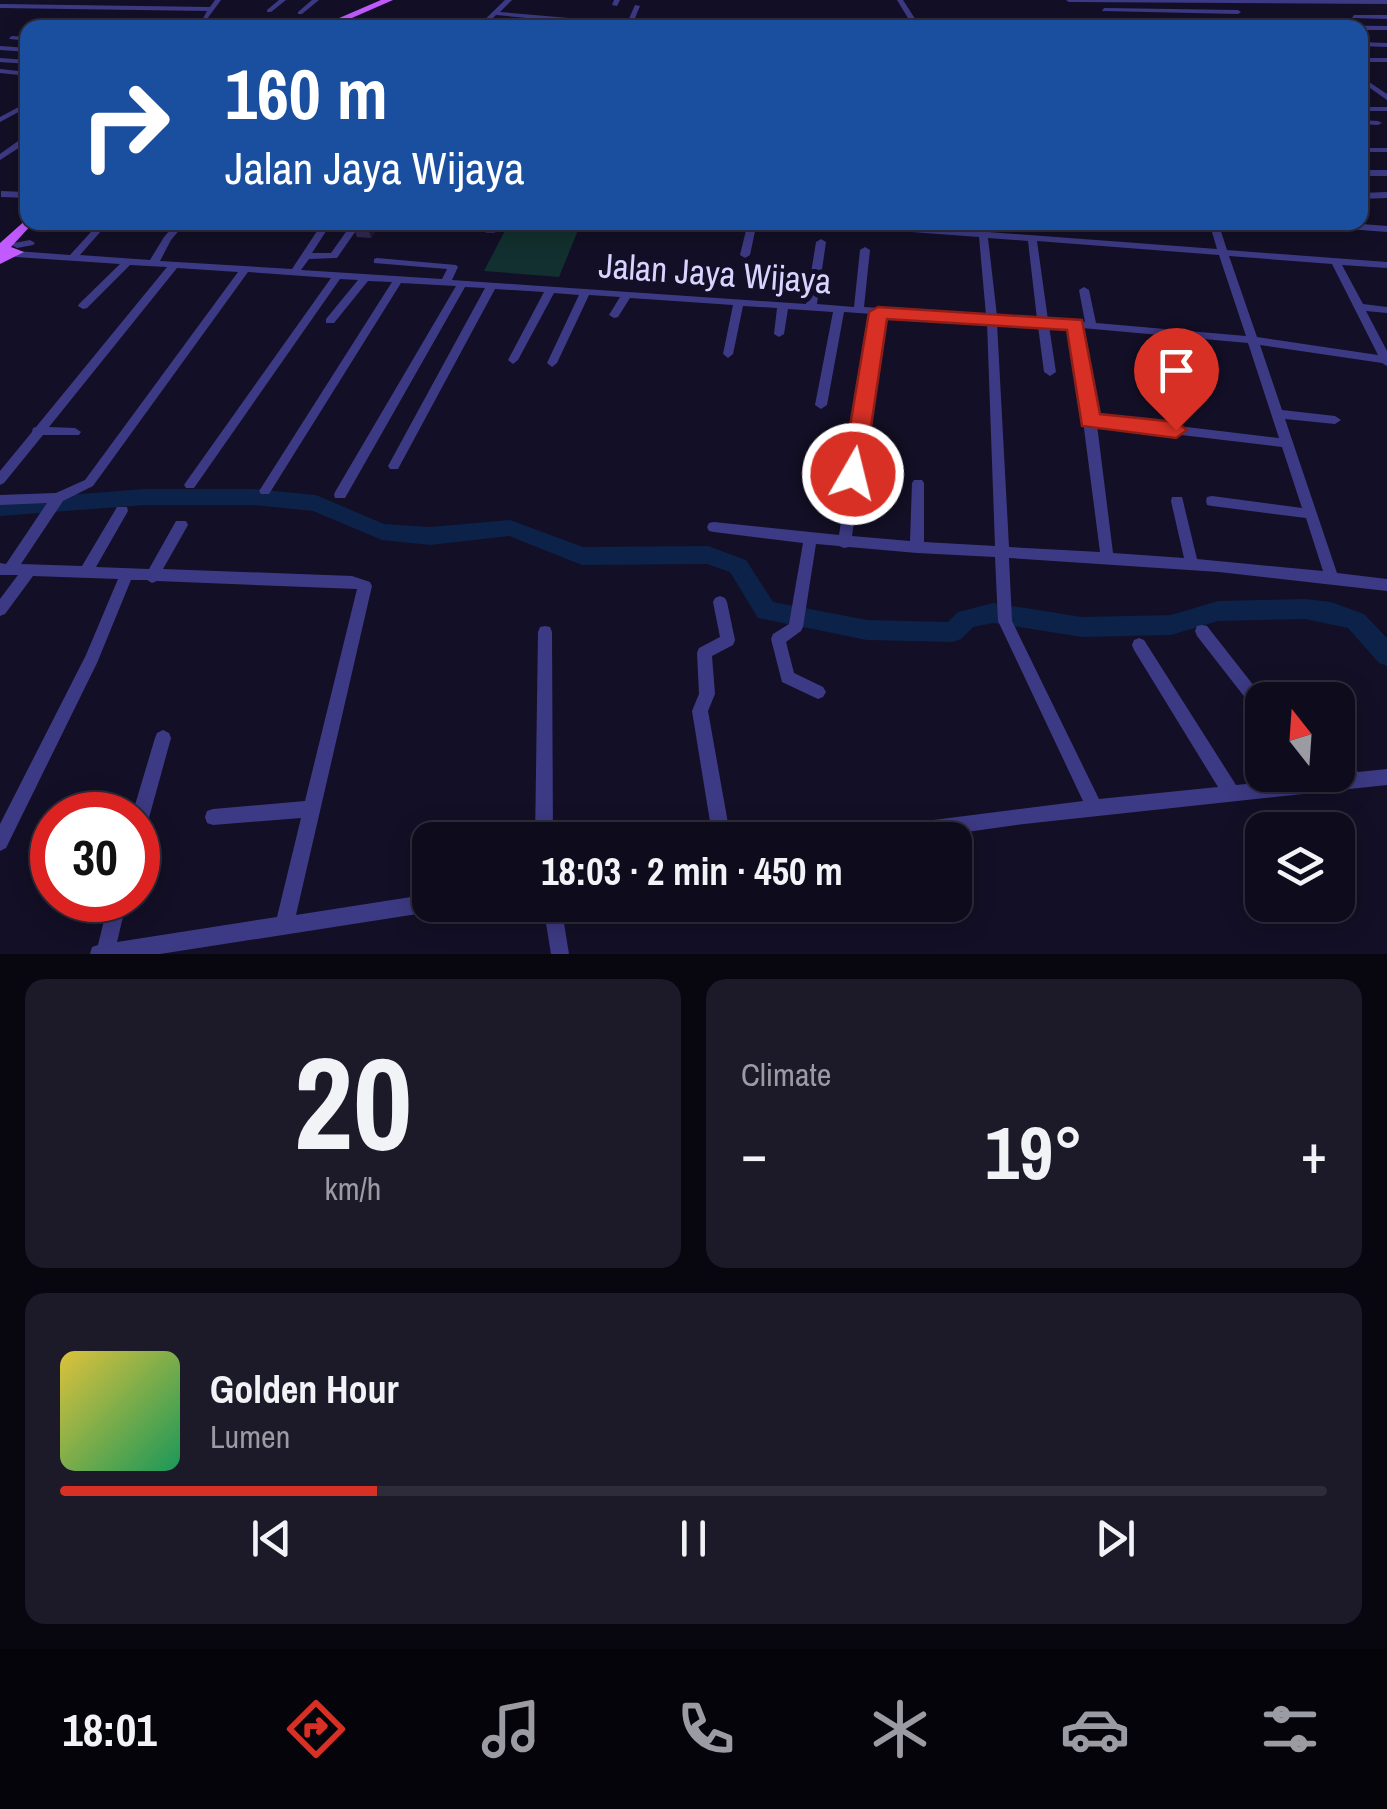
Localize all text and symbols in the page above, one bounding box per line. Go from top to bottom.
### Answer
text: 160 m [225,47,388,141]
icon: right [60,60,190,190]
text: Jalan Jaya Wijaya [225,137,524,198]
street label: Jalan Jaya Wijaya [597,241,833,305]
pin [1134,328,1219,431]
icon: arrive [1149,343,1204,398]
position arrow [801,422,905,526]
north arrow [1245,682,1355,792]
map controls [1245,682,1355,922]
speed limit sign: 30 [30,792,160,922]
button: layers [1245,812,1355,922]
text: 18:03 · 2 min · 450 m [541,846,843,897]
text: 20 [294,1014,412,1190]
text: Climate [741,1053,831,1096]
text: 19° [985,1101,1083,1202]
text: − [741,1116,767,1190]
text: + [1301,1116,1327,1190]
text: km/h [325,1167,381,1210]
text: Golden Hour [210,1364,399,1415]
text: Lumen [210,1415,290,1458]
icon: previous [244,1511,299,1566]
icon: pause [666,1511,721,1566]
icon: next [1088,1511,1143,1566]
icon: directions [281,1694,351,1764]
icon: music [476,1694,546,1764]
icon: phone [671,1694,741,1764]
icon: climate [865,1694,935,1764]
icon: car [1060,1694,1130,1764]
icon: filters [1255,1694,1325,1764]
text: 18:01 [62,1699,157,1760]

